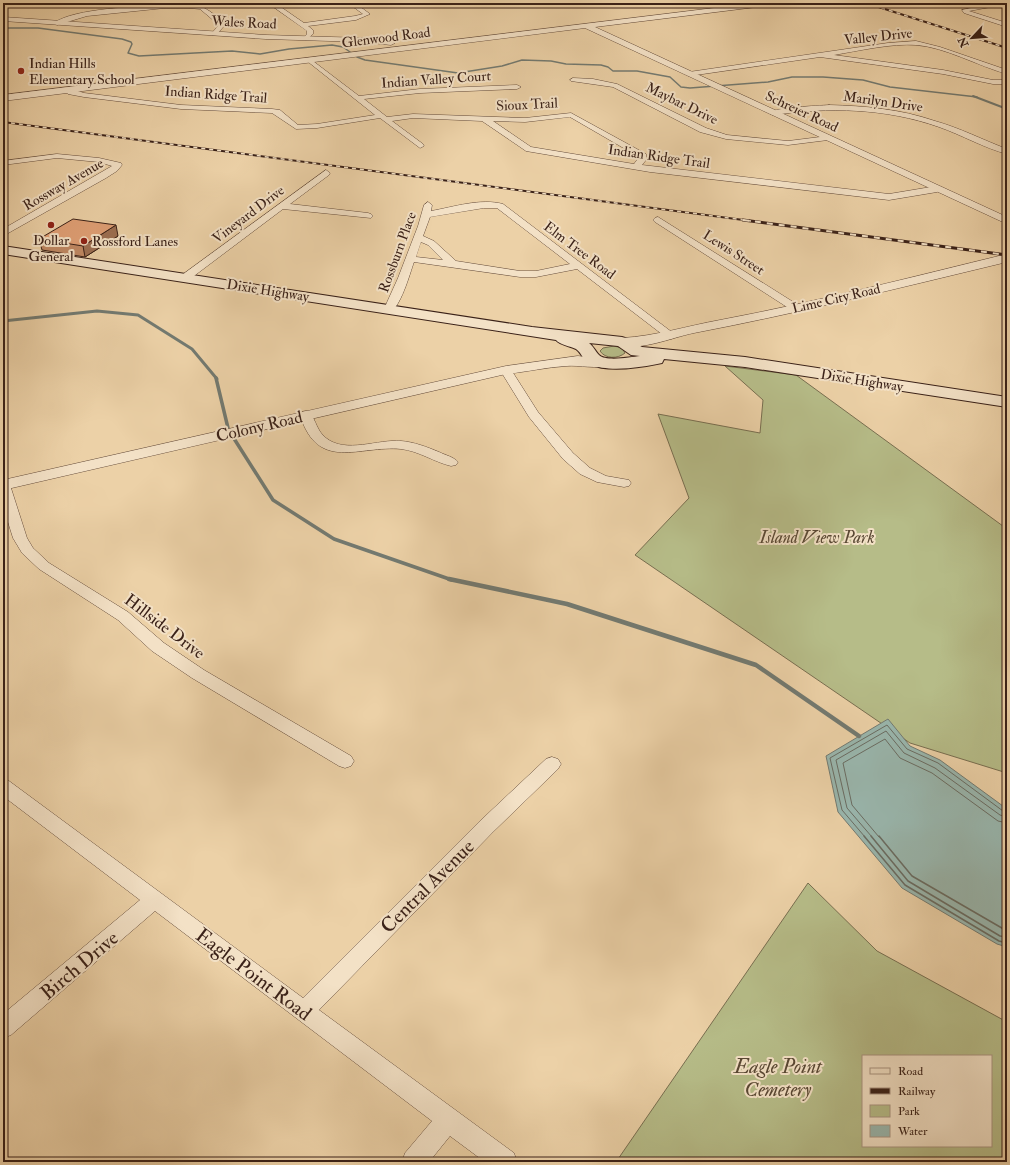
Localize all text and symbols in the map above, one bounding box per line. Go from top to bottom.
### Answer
street label: Wales Road [210,12,277,33]
north arrow [952,18,992,58]
street label: Glenwood Road [341,24,432,51]
street label: Valley Drive [843,24,913,50]
text: N [955,34,972,50]
place label: Indian Hills Elementary School [29,55,135,89]
marker: Indian Hills Elementary School [16,66,26,76]
street label: Indian Valley Court [381,67,492,93]
street label: Maybar Drive [643,79,721,129]
street label: Indian Ridge Trail [164,82,268,107]
street label: Schreier Road [763,87,841,136]
street label: Marilyn Drive [842,88,924,116]
street label: Sioux Trail [496,94,559,115]
street label: Indian Ridge Trail [607,141,711,172]
street label: Rossway Avenue [20,154,107,215]
street label: Vineyard Drive [209,182,288,248]
street label: Rossburn Place [375,209,420,295]
street label: Elm Tree Road [540,218,619,283]
marker: Dollar General [46,220,56,230]
street label: Lewis Street [700,226,768,279]
place label: Dollar General [28,232,74,265]
place label: Rossford Lanes [92,233,178,250]
marker: Rossford Lanes [79,236,89,246]
street label: Dixie Highway [225,276,311,307]
street label: Lime City Road [790,280,882,318]
street label: Dixie Highway [819,366,905,397]
street label: Colony Road [214,406,305,448]
park label: Island View Park [759,527,874,548]
street label: Hillside Drive [120,589,209,663]
street label: Central Avenue [375,834,480,939]
street label: Eagle Point Road [191,923,317,1026]
street label: Birch Drive [35,926,123,1005]
park label: Eagle Point Cemetery [732,1054,823,1102]
legend [862,1055,992,1147]
text: Road [898,1064,923,1079]
text: Railway [898,1084,936,1099]
text: Park [898,1104,920,1119]
text: Water [897,1124,928,1139]

